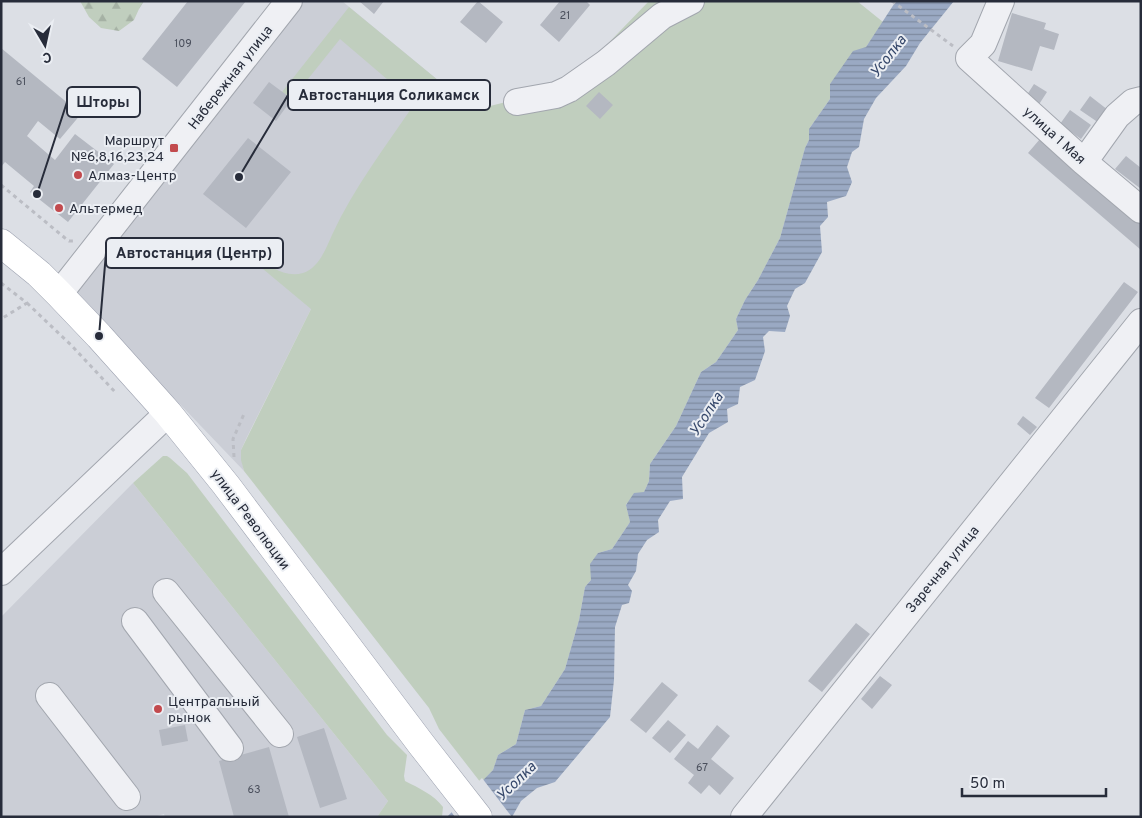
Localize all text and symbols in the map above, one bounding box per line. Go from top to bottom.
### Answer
house number: 21 [560,9,570,23]
north arrow [20,20,70,70]
street label: Набережная улица [185,23,277,133]
water label: Усолка [867,32,912,82]
house number: 109 [174,37,192,51]
text: С [41,47,53,65]
house number: 61 [16,75,26,89]
callout: Автостанция Соликамск [288,80,490,110]
callout: Шторы [67,87,140,117]
text: Автостанция Соликамск [298,87,480,106]
text: Шторы [76,94,130,113]
street label: улица 1 Мая [1019,104,1089,169]
place label: Маршрут №6,8,16,23,24 [71,133,164,166]
marker: Маршрут №6,8,16,23,24 [168,142,180,154]
place label: Алмаз-Центр [88,168,177,185]
marker: Алмаз-Центр [72,169,84,181]
place label: Альтермед [69,201,142,218]
marker: Альтермед [53,202,65,214]
callout: Автостанция (Центр) [106,238,283,268]
text: Автостанция (Центр) [116,245,272,264]
water label: Усолка [686,389,729,440]
street label: улица Революции [206,466,293,574]
street label: Заречная улица [903,523,984,617]
place label: Центральный рынок [168,694,260,727]
marker: Центральный рынок [152,703,164,715]
water label: Усолка [493,758,541,806]
house number: 67 [696,761,708,775]
scale bar [962,766,1106,798]
text: 50 m [970,775,1005,794]
house number: 63 [247,783,261,797]

